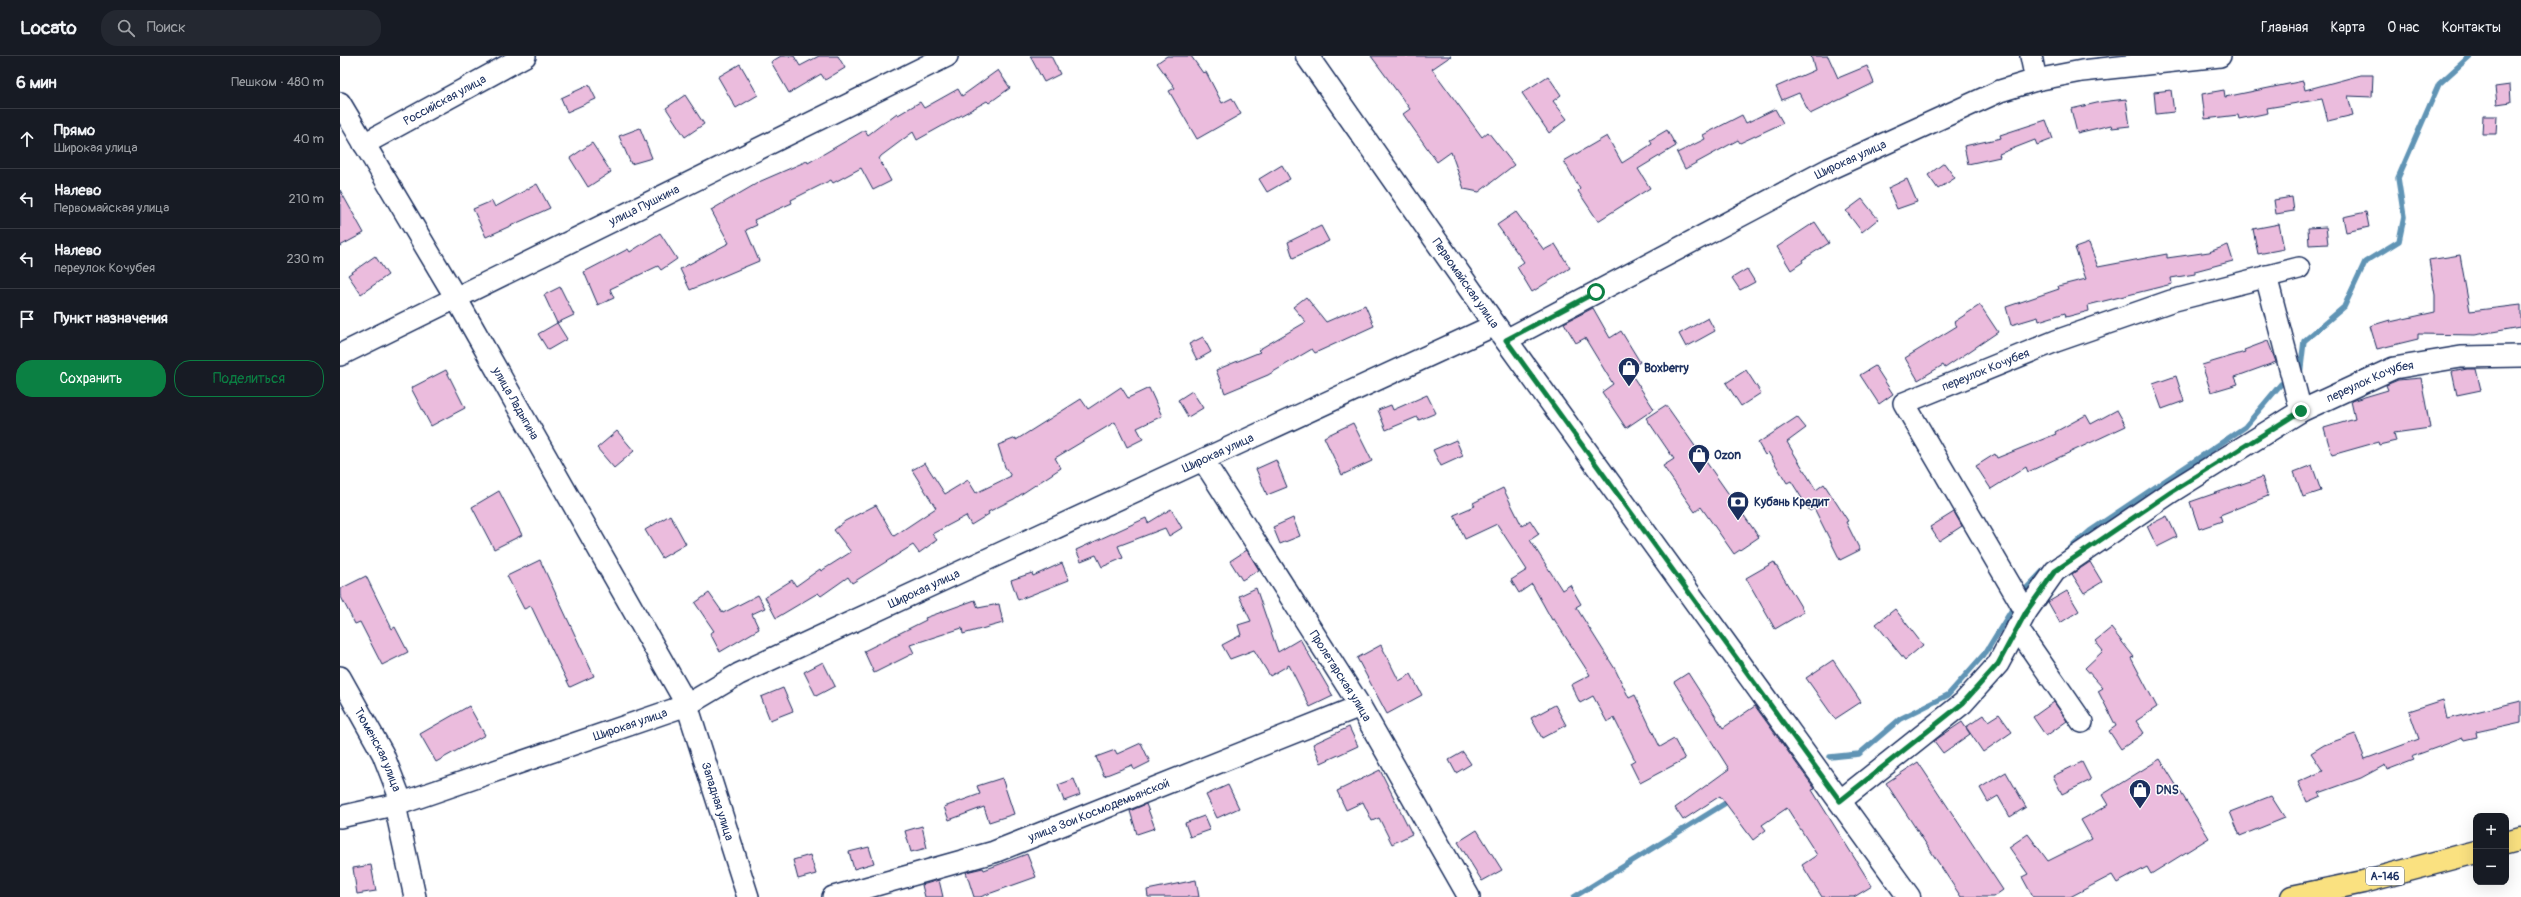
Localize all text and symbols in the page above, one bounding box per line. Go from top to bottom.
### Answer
search box [101,10,381,46]
text: Locato [20,16,77,40]
icon: search [115,17,137,39]
text: Поиск [147,18,186,37]
text: Главная [2261,19,2308,36]
text: Карта [2330,19,2365,36]
text: О нас [2387,19,2420,36]
text: Контакты [2442,19,2501,36]
text: 6 мин [16,72,57,93]
street label: Российская улица [401,72,489,129]
text: Пешком · 480 m [231,74,324,90]
text: Прямо [54,121,95,140]
icon: ahead [16,128,38,150]
text: 40 m [293,131,324,147]
street label: Широкая улица [1812,137,1889,183]
text: Широкая улица [54,140,138,156]
text: Налево [54,181,101,200]
street label: улица Пушкина [606,182,682,230]
icon: left [16,188,38,210]
text: 210 m [288,191,324,207]
text: Первомайская улица [54,200,169,216]
street label: Первомайская улица [1429,235,1502,332]
text: Налево [54,241,101,260]
icon: left [16,248,38,270]
text: 230 m [287,251,324,267]
text: переулок Кочубея [54,260,155,276]
route start [1587,283,1605,301]
icon: arrive [16,308,38,330]
text: Пункт назначения [54,309,168,328]
street label: переулок Кочубея [1940,346,2032,395]
shop icon: Boxberry [1616,355,1642,388]
street label: переулок Кочубея [2324,358,2415,406]
button: Сохранить [16,360,166,397]
button: Поделиться [174,360,324,397]
place label: Boxberry [1644,361,1689,376]
street label: улица Ладыгина [488,364,542,443]
route end [2292,402,2310,420]
street label: Широкая улица [1180,430,1257,476]
shop icon: Ozon [1686,442,1712,475]
place label: Ozon [1714,448,1741,463]
bank icon: Кубань Кредит [1725,489,1751,522]
place label: Кубань Кредит [1754,495,1831,510]
street label: Широкая улица [886,566,963,612]
street label: Пролетарская улица [1306,628,1375,725]
street label: Тюменская улица [351,705,404,794]
street label: Широкая улица [592,705,670,745]
street label: Западная улица [698,760,737,843]
street label: улица Зои Космодемьянской [1025,776,1172,846]
shop icon: DNS [2127,777,2153,810]
place label: DNS [2156,783,2179,798]
map controls [2473,813,2509,885]
button: + [2473,813,2509,849]
button: − [2473,849,2509,885]
road number: А-146 [2366,867,2404,885]

